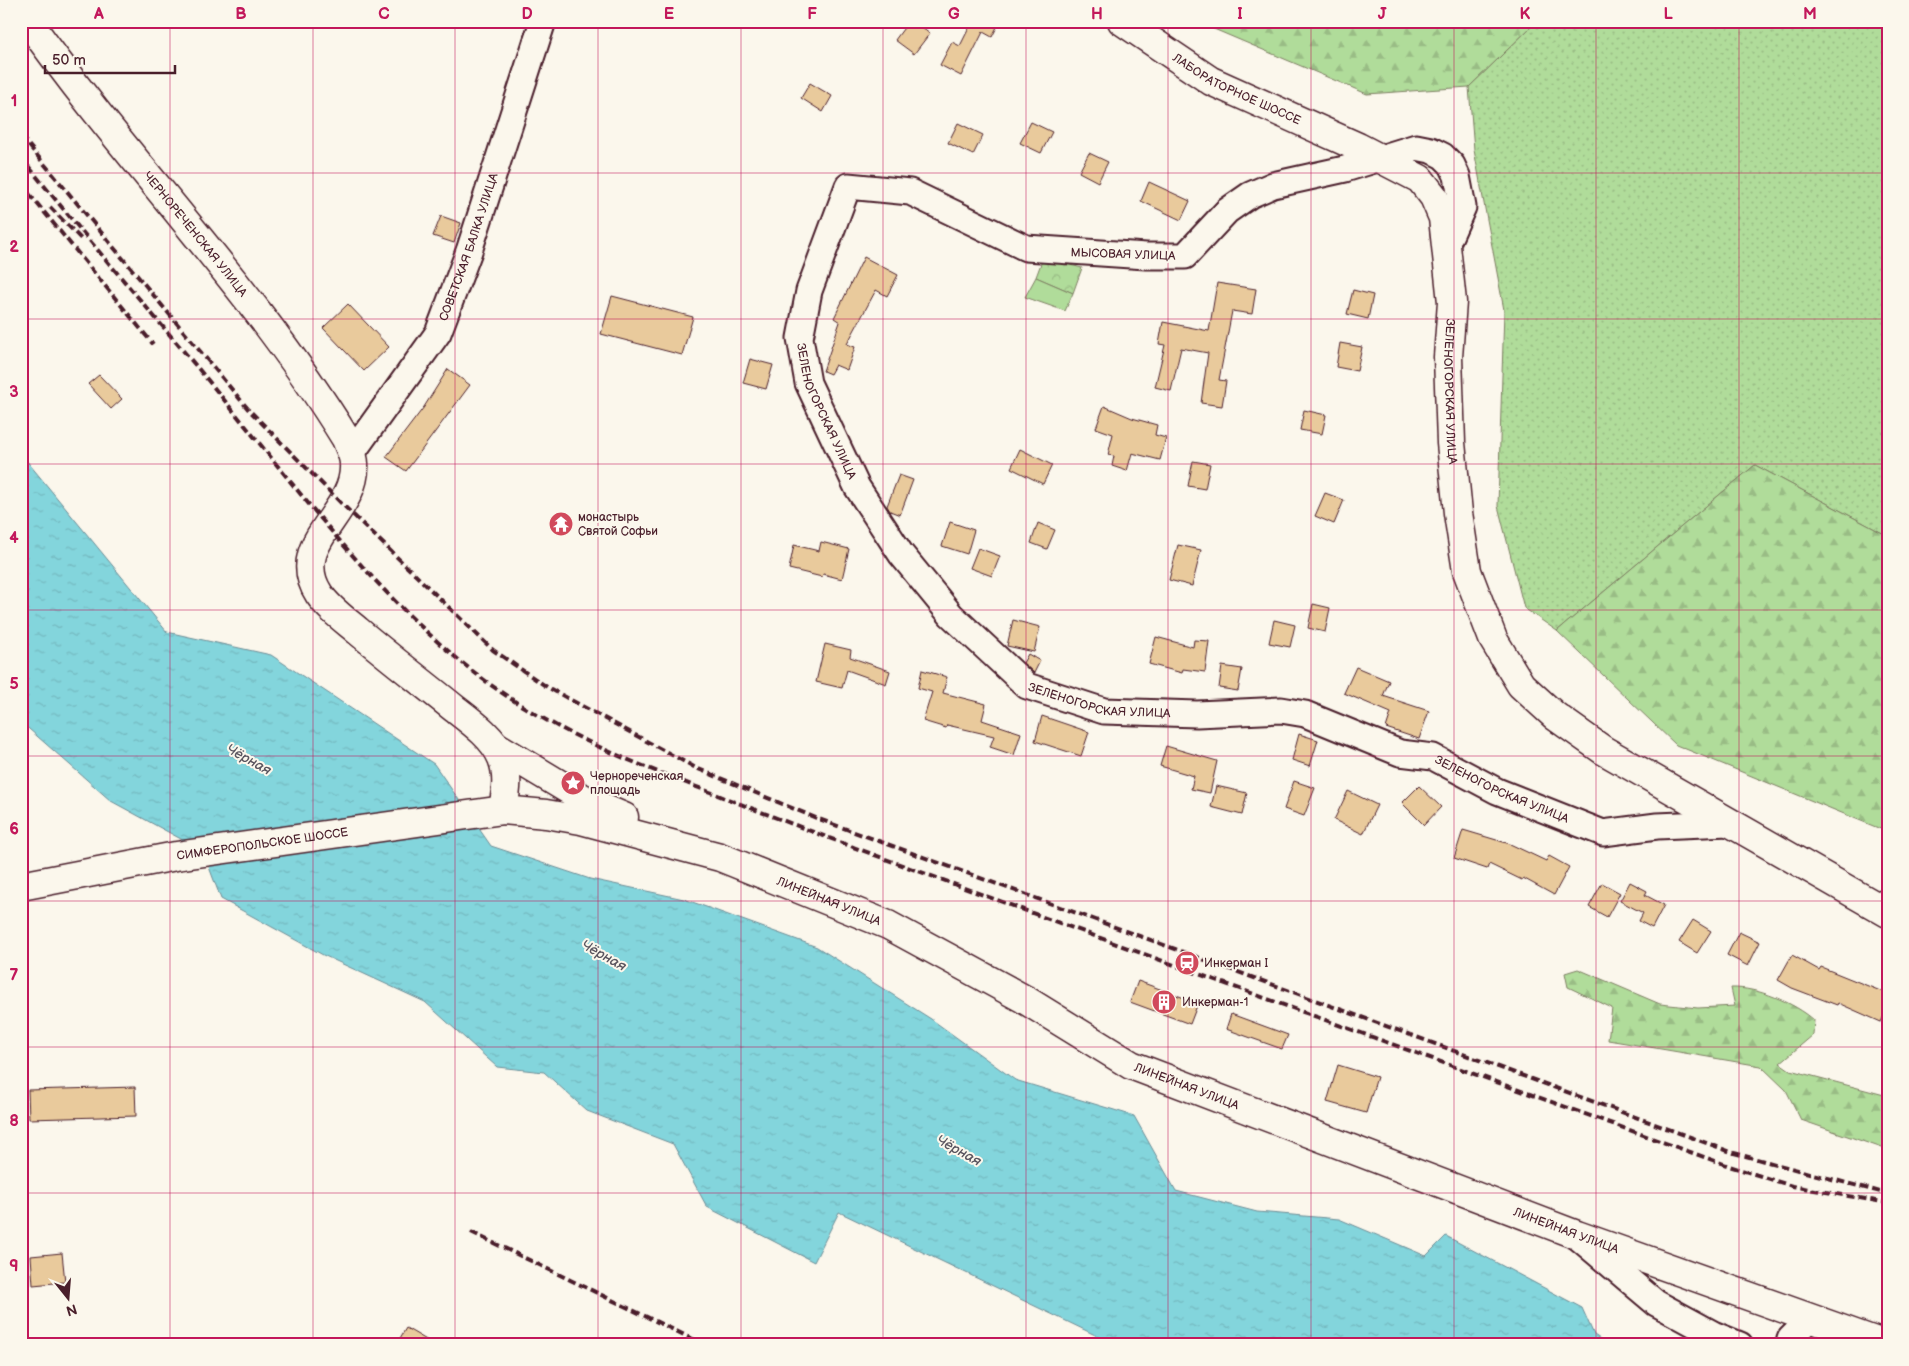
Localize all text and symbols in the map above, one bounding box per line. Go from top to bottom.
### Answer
text: A [93,5,104,24]
text: B [235,5,247,24]
text: C [378,5,390,24]
text: D [521,5,533,24]
text: E [664,5,674,24]
text: F [807,5,817,24]
text: G [948,5,960,24]
text: H [1091,5,1103,24]
text: I [1237,5,1243,24]
text: J [1378,5,1387,24]
text: K [1520,5,1531,24]
text: L [1663,5,1673,24]
text: M [1803,5,1817,24]
scale bar [45,42,175,74]
street label: ЛАБОРАТОРНОЕ ШОССЕ [1169,50,1303,128]
text: 50 m [52,51,86,70]
text: 1 [11,92,17,111]
street label: ЧЕРНОРЕЧЕНСКАЯ УЛИЦА [140,169,251,301]
street label: СОВЕТСКАЯ БАЛКА УЛИЦА [436,170,502,323]
text: 2 [9,238,19,257]
street label: МЫСОВАЯ УЛИЦА [1070,245,1176,264]
street label: ЗЕЛЕНОГОРСКАЯ УЛИЦА [1440,318,1460,466]
street label: ЗЕЛЕНОГОРСКАЯ УЛИЦА [793,342,860,482]
text: 3 [9,383,19,402]
place label: монастырь Святой Софьи [578,510,658,539]
temple icon: монастырь Святой Софьи [548,511,574,537]
text: 4 [9,529,19,548]
text: 5 [9,675,19,694]
street label: ЗЕЛЕНОГОРСКАЯ УЛИЦА [1026,680,1171,721]
water label: Чёрная [223,740,274,779]
street label: ЗЕЛЕНОГОРСКАЯ УЛИЦА [1432,752,1571,827]
place label: Чернореченская площадь [590,769,684,798]
place icon: Чернореченская площадь [560,770,586,796]
text: 6 [9,820,19,839]
street label: СИМФЕРОПОЛЬСКОЕ ШОССЕ [176,825,349,864]
street label: ЛИНЕЙНАЯ УЛИЦА [773,873,883,930]
water label: Чёрная [578,936,629,975]
station icon: Инкерман I [1174,950,1200,976]
place label: Инкерман I [1204,956,1269,971]
text: 7 [10,966,19,985]
building icon: Инкерман-1 [1151,989,1177,1015]
place label: Инкерман-1 [1182,995,1248,1010]
street label: ЛИНЕЙНАЯ УЛИЦА [1131,1060,1242,1114]
text: 8 [9,1112,19,1131]
water label: Чёрная [933,1131,984,1170]
street label: ЛИНЕЙНАЯ УЛИЦА [1510,1204,1621,1257]
text: 9 [9,1257,19,1276]
north arrow [42,1274,92,1324]
text: N [64,1300,79,1320]

